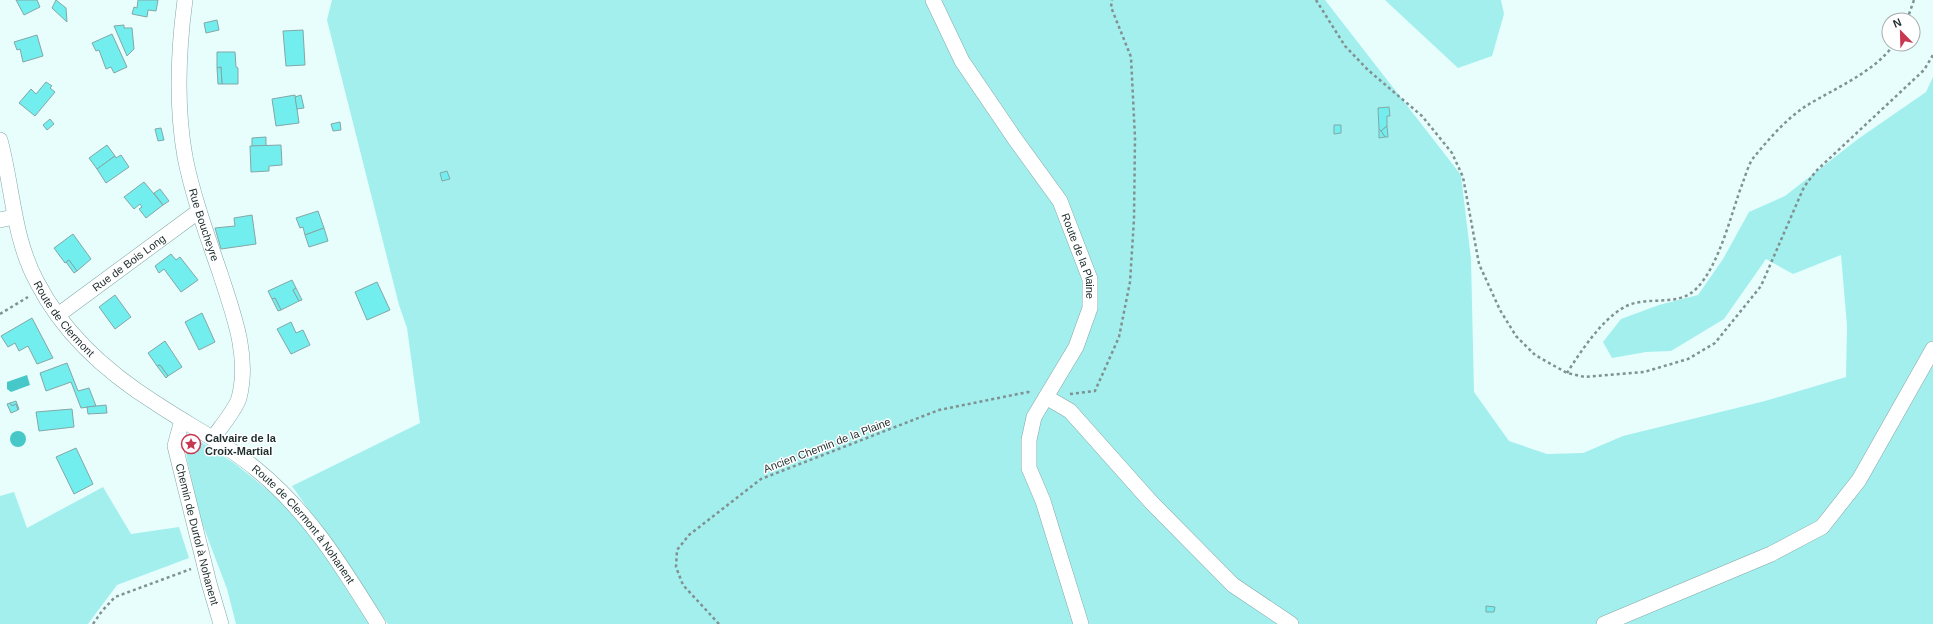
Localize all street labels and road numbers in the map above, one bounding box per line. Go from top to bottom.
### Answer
street label: Rue Boucheyre [187,187,221,263]
street label: Route de la Plaine [1059,211,1096,299]
street label: Rue de Bois Long [90,232,168,294]
street label: Route de Clermont [31,279,97,359]
street label: Ancien Chemin de la Plaine [762,415,892,475]
street label: Chemin de Durtol à Nohanent [174,462,221,607]
street label: Route de Clermont à Nohanent [250,462,357,586]

